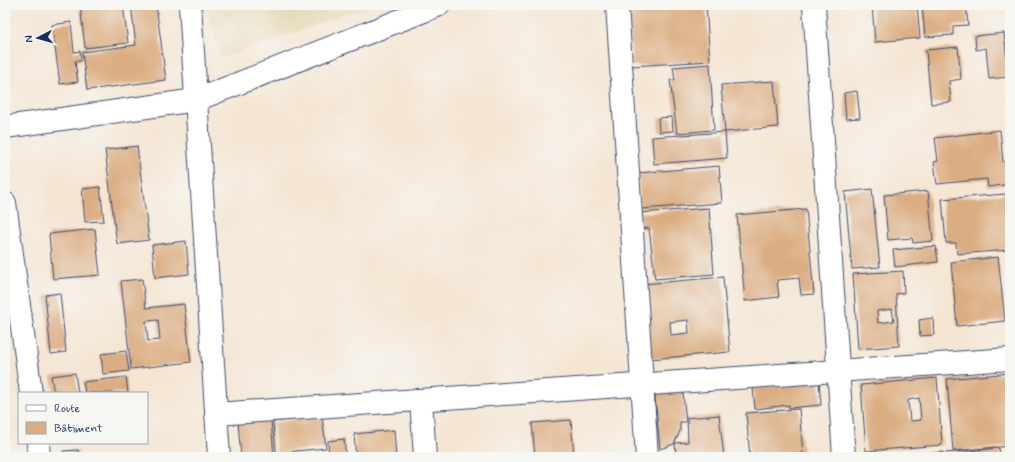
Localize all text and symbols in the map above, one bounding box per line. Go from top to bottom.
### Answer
north arrow [18,18,58,58]
text: N [22,35,36,43]
legend [18,392,148,444]
text: Route [54,401,80,417]
text: Bâtiment [54,421,103,437]

